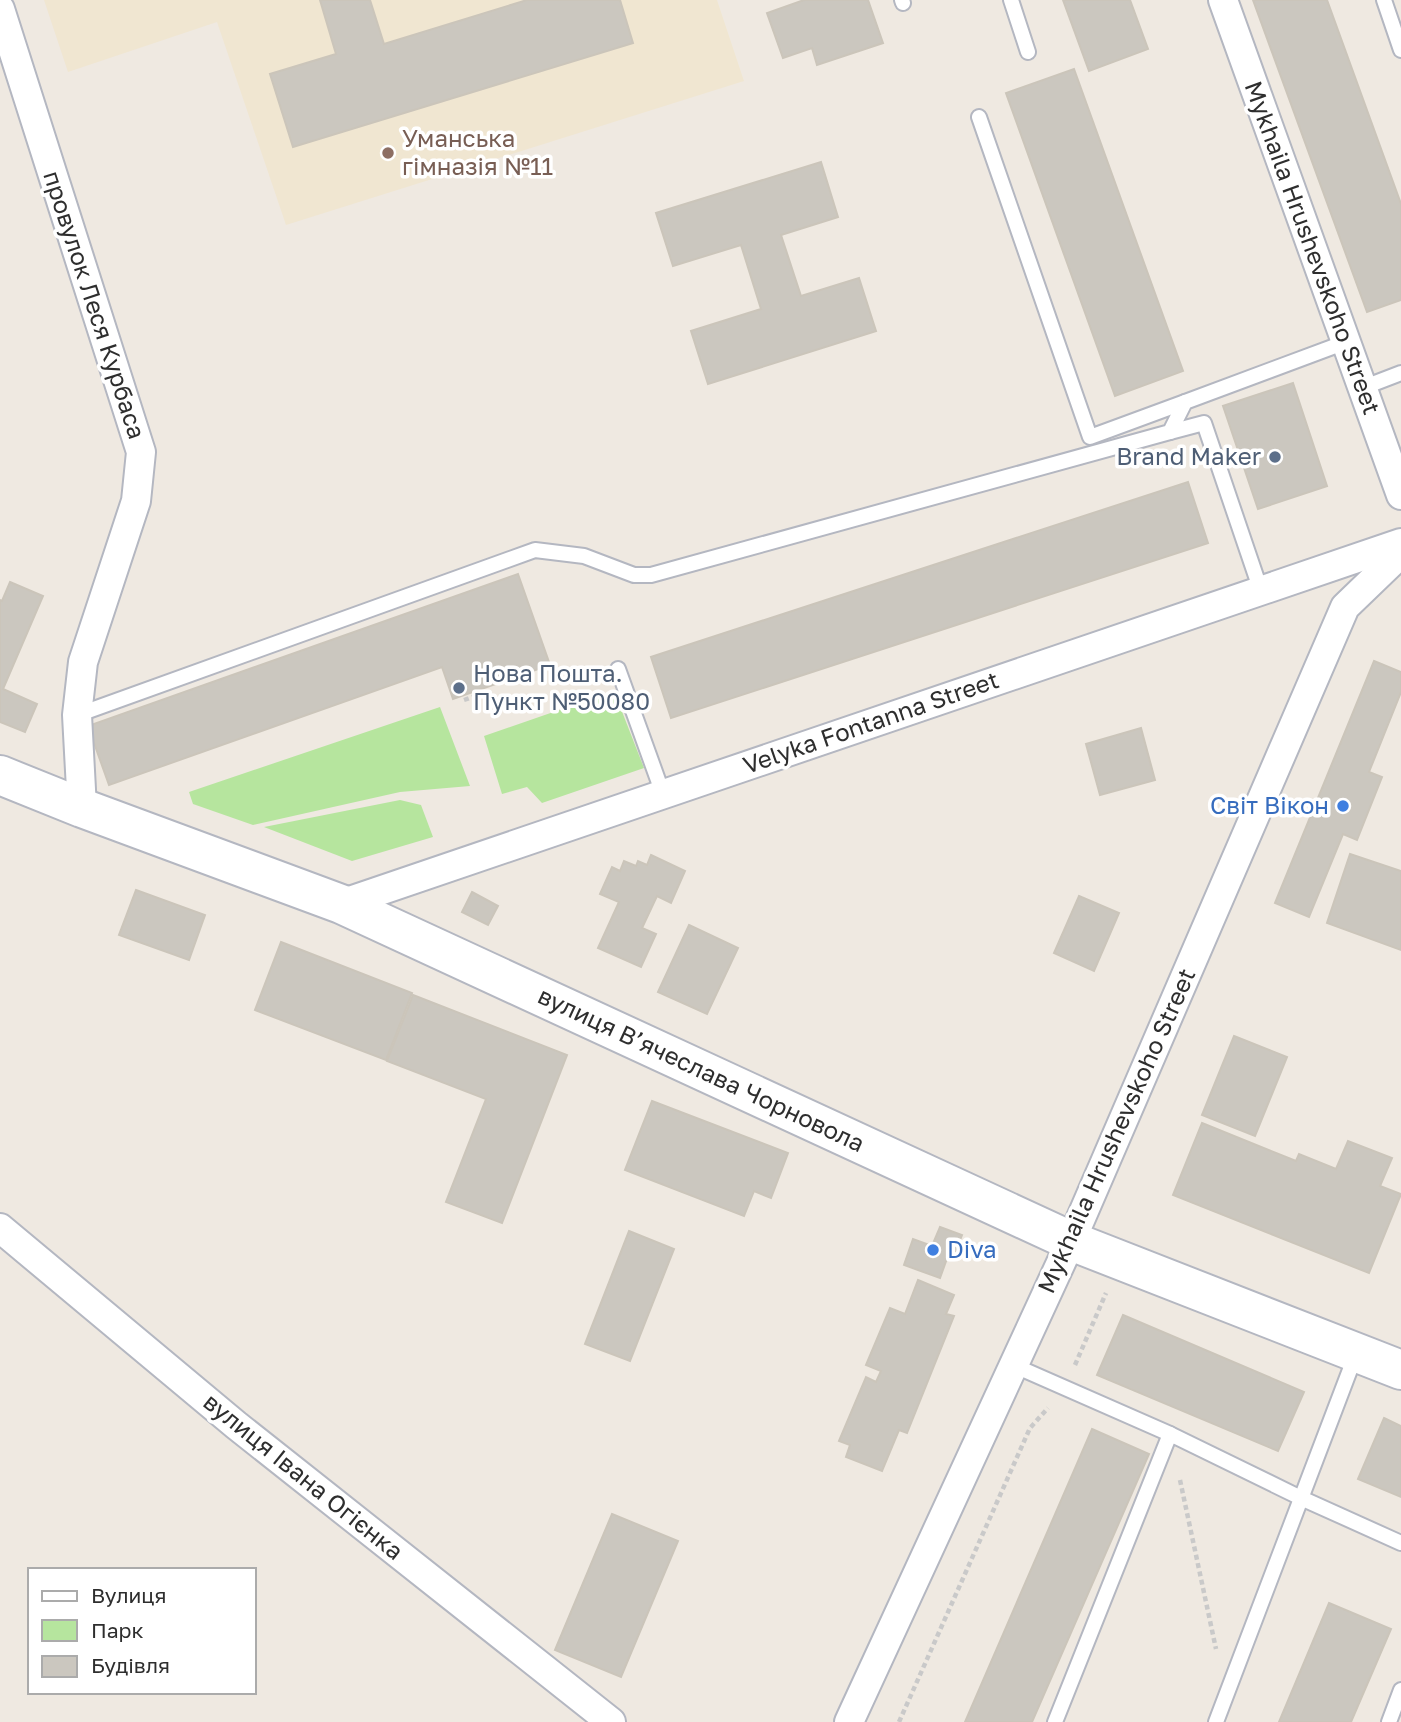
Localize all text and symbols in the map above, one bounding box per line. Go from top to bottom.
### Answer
street label: Mykhaila Hrushevskoho Street [1240,77,1387,418]
place label: Уманська гімназія №11 [402,123,553,180]
marker: Уманська гімназія №11 [380,145,396,161]
street label: провулок Леся Курбаса [38,167,153,442]
place label: Brand Maker [1116,441,1261,470]
marker: Brand Maker [1267,449,1283,465]
place label: Нова Пошта. Пункт №50080 [473,658,650,715]
street label: Velyka Fontanna Street [739,664,1002,779]
marker: Нова Пошта. Пункт №50080 [451,680,467,696]
place label: Світ Вікон [1210,790,1329,819]
marker: Світ Вікон [1335,798,1351,814]
street label: Mykhaila Hrushevskoho Street [1031,963,1201,1297]
street label: вулиця В’ячеслава Чорновола [534,980,869,1157]
place label: Diva [947,1234,997,1263]
marker: Diva [925,1242,941,1258]
street label: вулиця Івана Огієнка [198,1386,410,1565]
legend [28,1568,256,1694]
text: Вулиця [91,1582,167,1608]
text: Парк [91,1617,144,1643]
text: Будівля [91,1652,170,1678]

